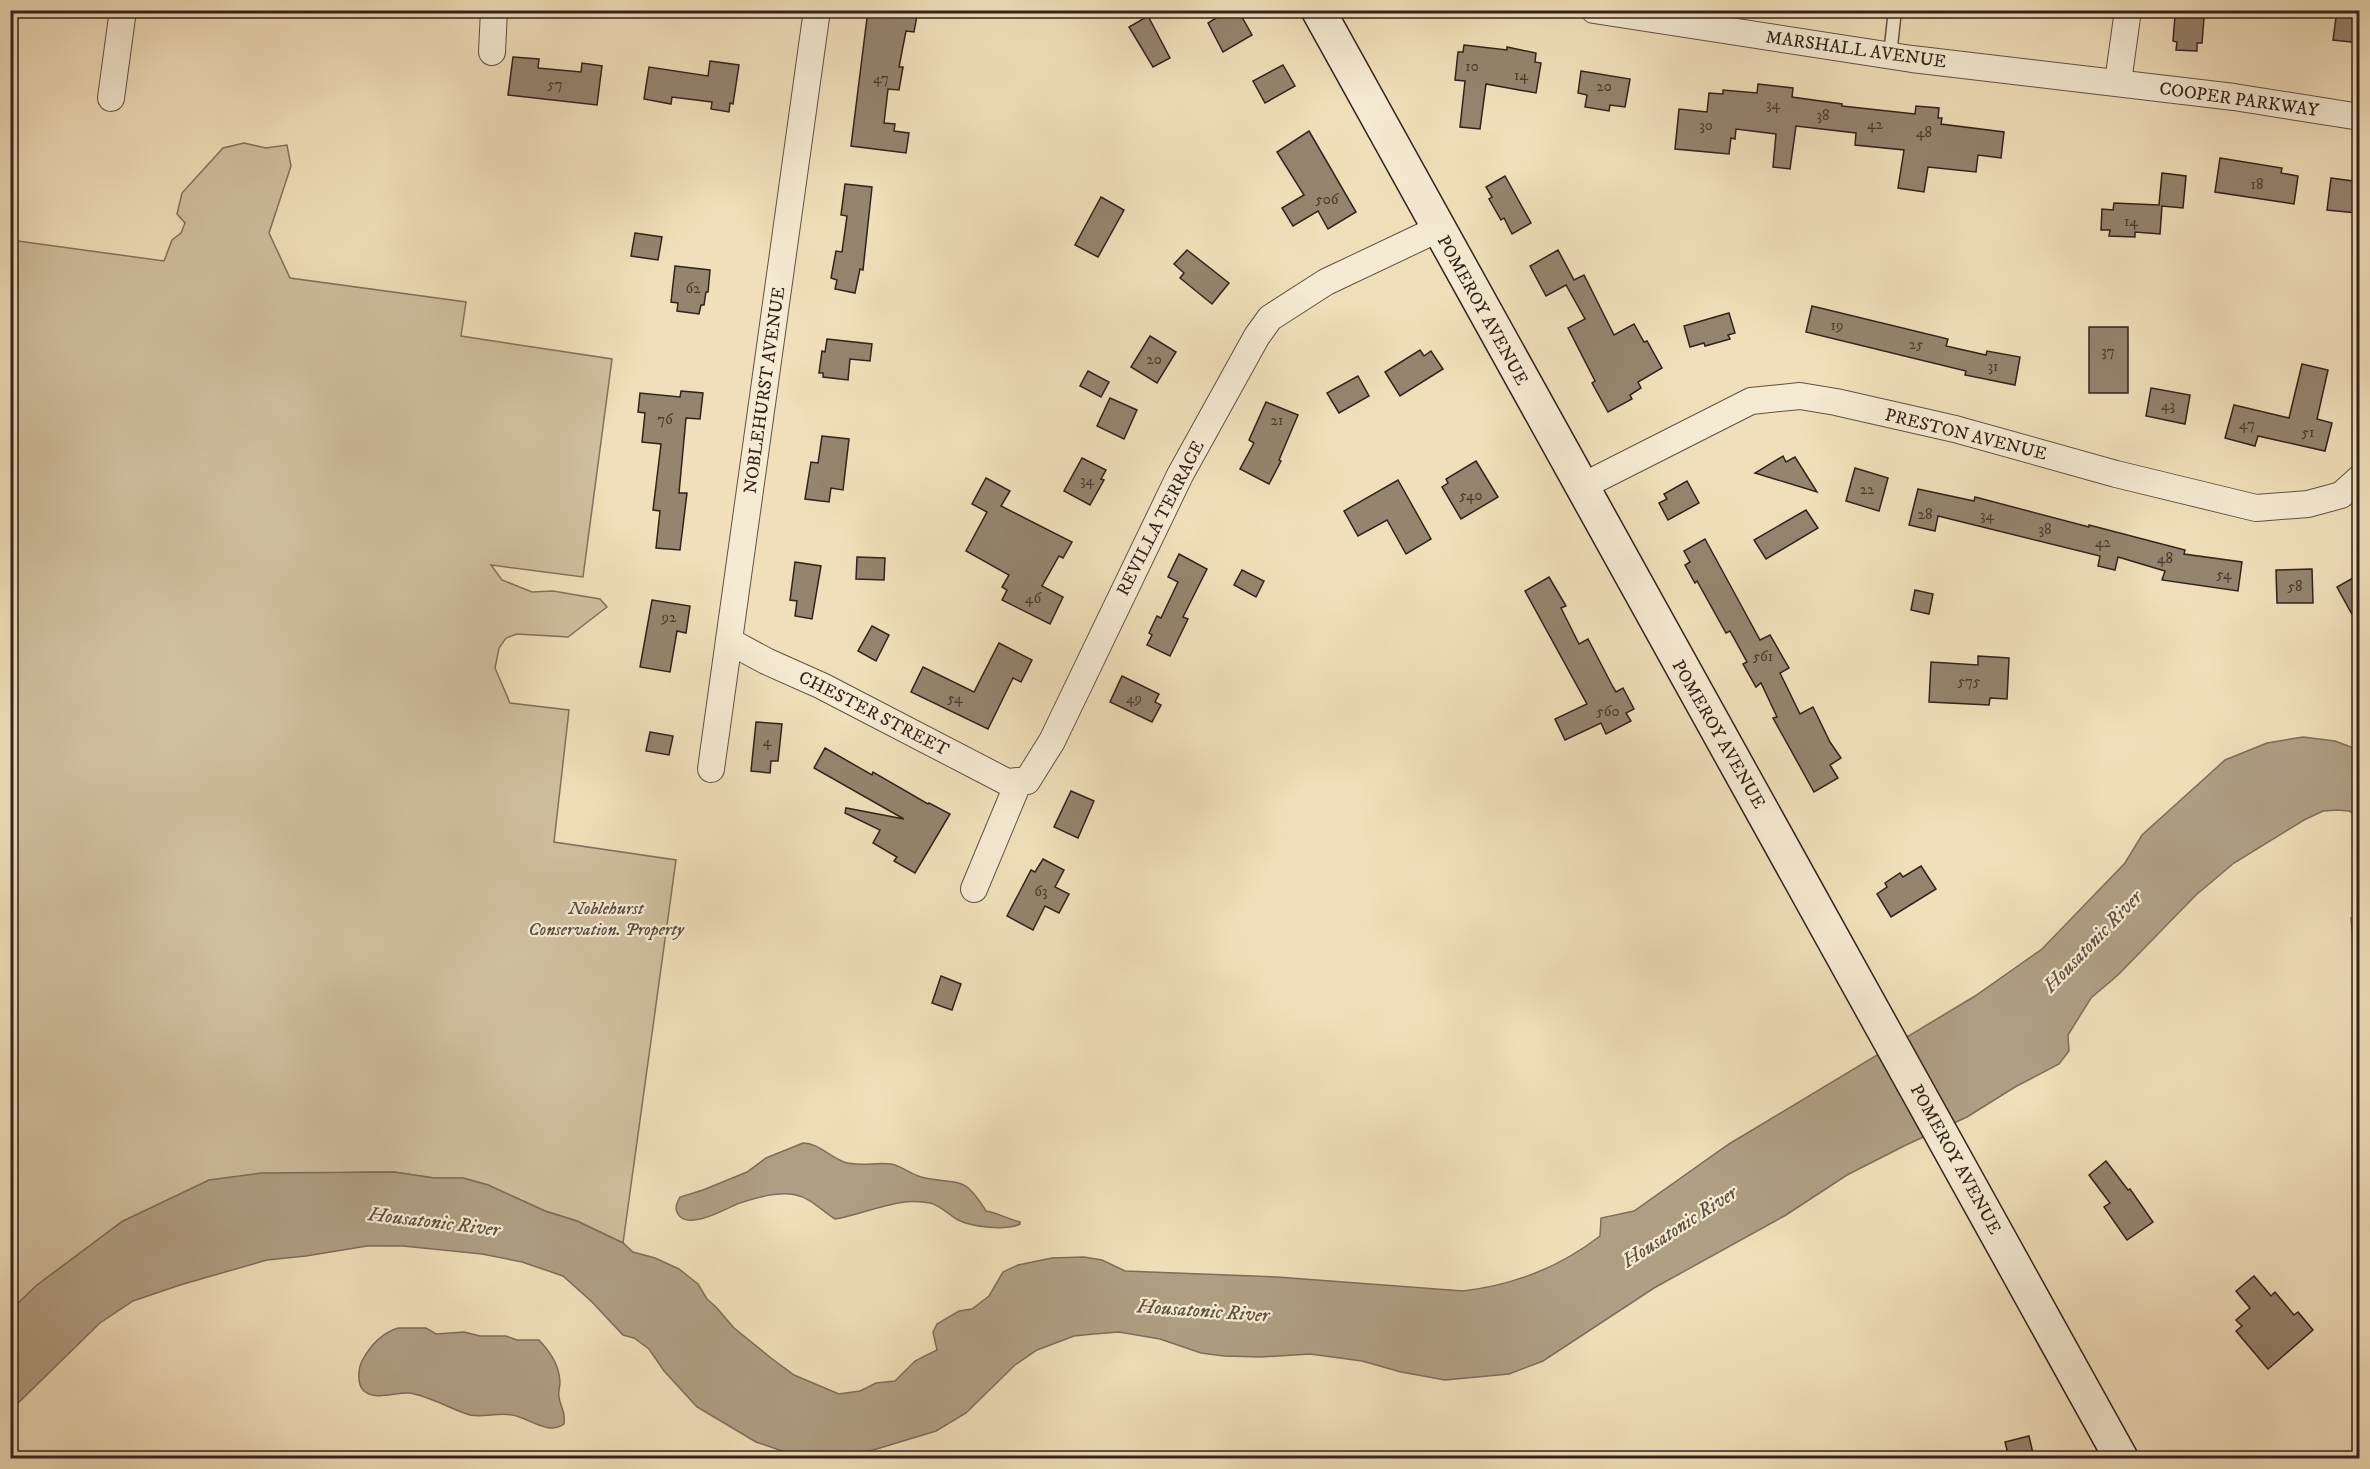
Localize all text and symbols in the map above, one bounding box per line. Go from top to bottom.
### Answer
street label: MARSHALL AVENUE [1764,26,1948,74]
house number: 10 [1465,57,1479,76]
house number: 14 [1514,66,1528,85]
house number: 47 [873,69,889,88]
house number: 57 [547,75,563,94]
house number: 20 [1596,77,1612,96]
street label: COOPER PARKWAY [2158,78,2321,122]
house number: 34 [1766,95,1780,114]
house number: 38 [1816,106,1830,125]
house number: 42 [1867,115,1884,134]
house number: 30 [1699,116,1713,135]
house number: 48 [1916,123,1932,142]
house number: 18 [2250,175,2264,194]
house number: 506 [1315,190,1340,209]
house number: 14 [2124,212,2138,231]
street label: POMEROY AVENUE [1432,232,1533,390]
house number: 62 [685,279,701,298]
street label: NOBLEHURST AVENUE [740,285,790,495]
house number: 19 [1831,316,1843,335]
house number: 25 [1909,335,1924,354]
house number: 37 [2101,342,2115,361]
house number: 20 [1146,350,1162,369]
house number: 31 [1987,357,1999,376]
house number: 43 [2161,396,2175,415]
street label: PRESTON AVENUE [1883,404,2049,466]
house number: 76 [657,410,674,429]
house number: 21 [1271,411,1283,430]
house number: 47 [2239,415,2255,434]
house number: 51 [2302,423,2314,442]
street label: REVILLA TERRACE [1112,437,1210,600]
house number: 34 [1080,471,1094,490]
house number: 22 [1860,480,1875,499]
house number: 540 [1459,486,1483,505]
house number: 28 [1918,505,1932,524]
house number: 34 [1980,506,1994,525]
house number: 38 [2038,520,2052,539]
house number: 42 [2095,533,2112,552]
house number: 48 [2157,549,2173,568]
house number: 54 [2216,565,2232,584]
house number: 58 [2288,577,2302,596]
house number: 46 [1025,589,1042,608]
house number: 92 [661,608,677,627]
house number: 561 [1753,647,1773,666]
street label: POMEROY AVENUE [1667,656,1770,813]
street label: CHESTER STREET [795,666,953,761]
house number: 575 [1958,672,1981,691]
house number: 54 [947,689,963,708]
house number: 49 [1126,689,1142,708]
house number: 560 [1596,702,1620,721]
house number: 4 [763,732,772,751]
house number: 63 [1034,882,1048,901]
water label: Housatonic River [2037,884,2149,999]
park label: Noblehurst Conservation. Property [528,898,685,941]
street label: POMEROY AVENUE [1905,1081,2006,1239]
water label: Housatonic River [1617,1180,1744,1274]
water label: Housatonic River [366,1202,503,1243]
water label: Housatonic River [1135,1294,1272,1329]

